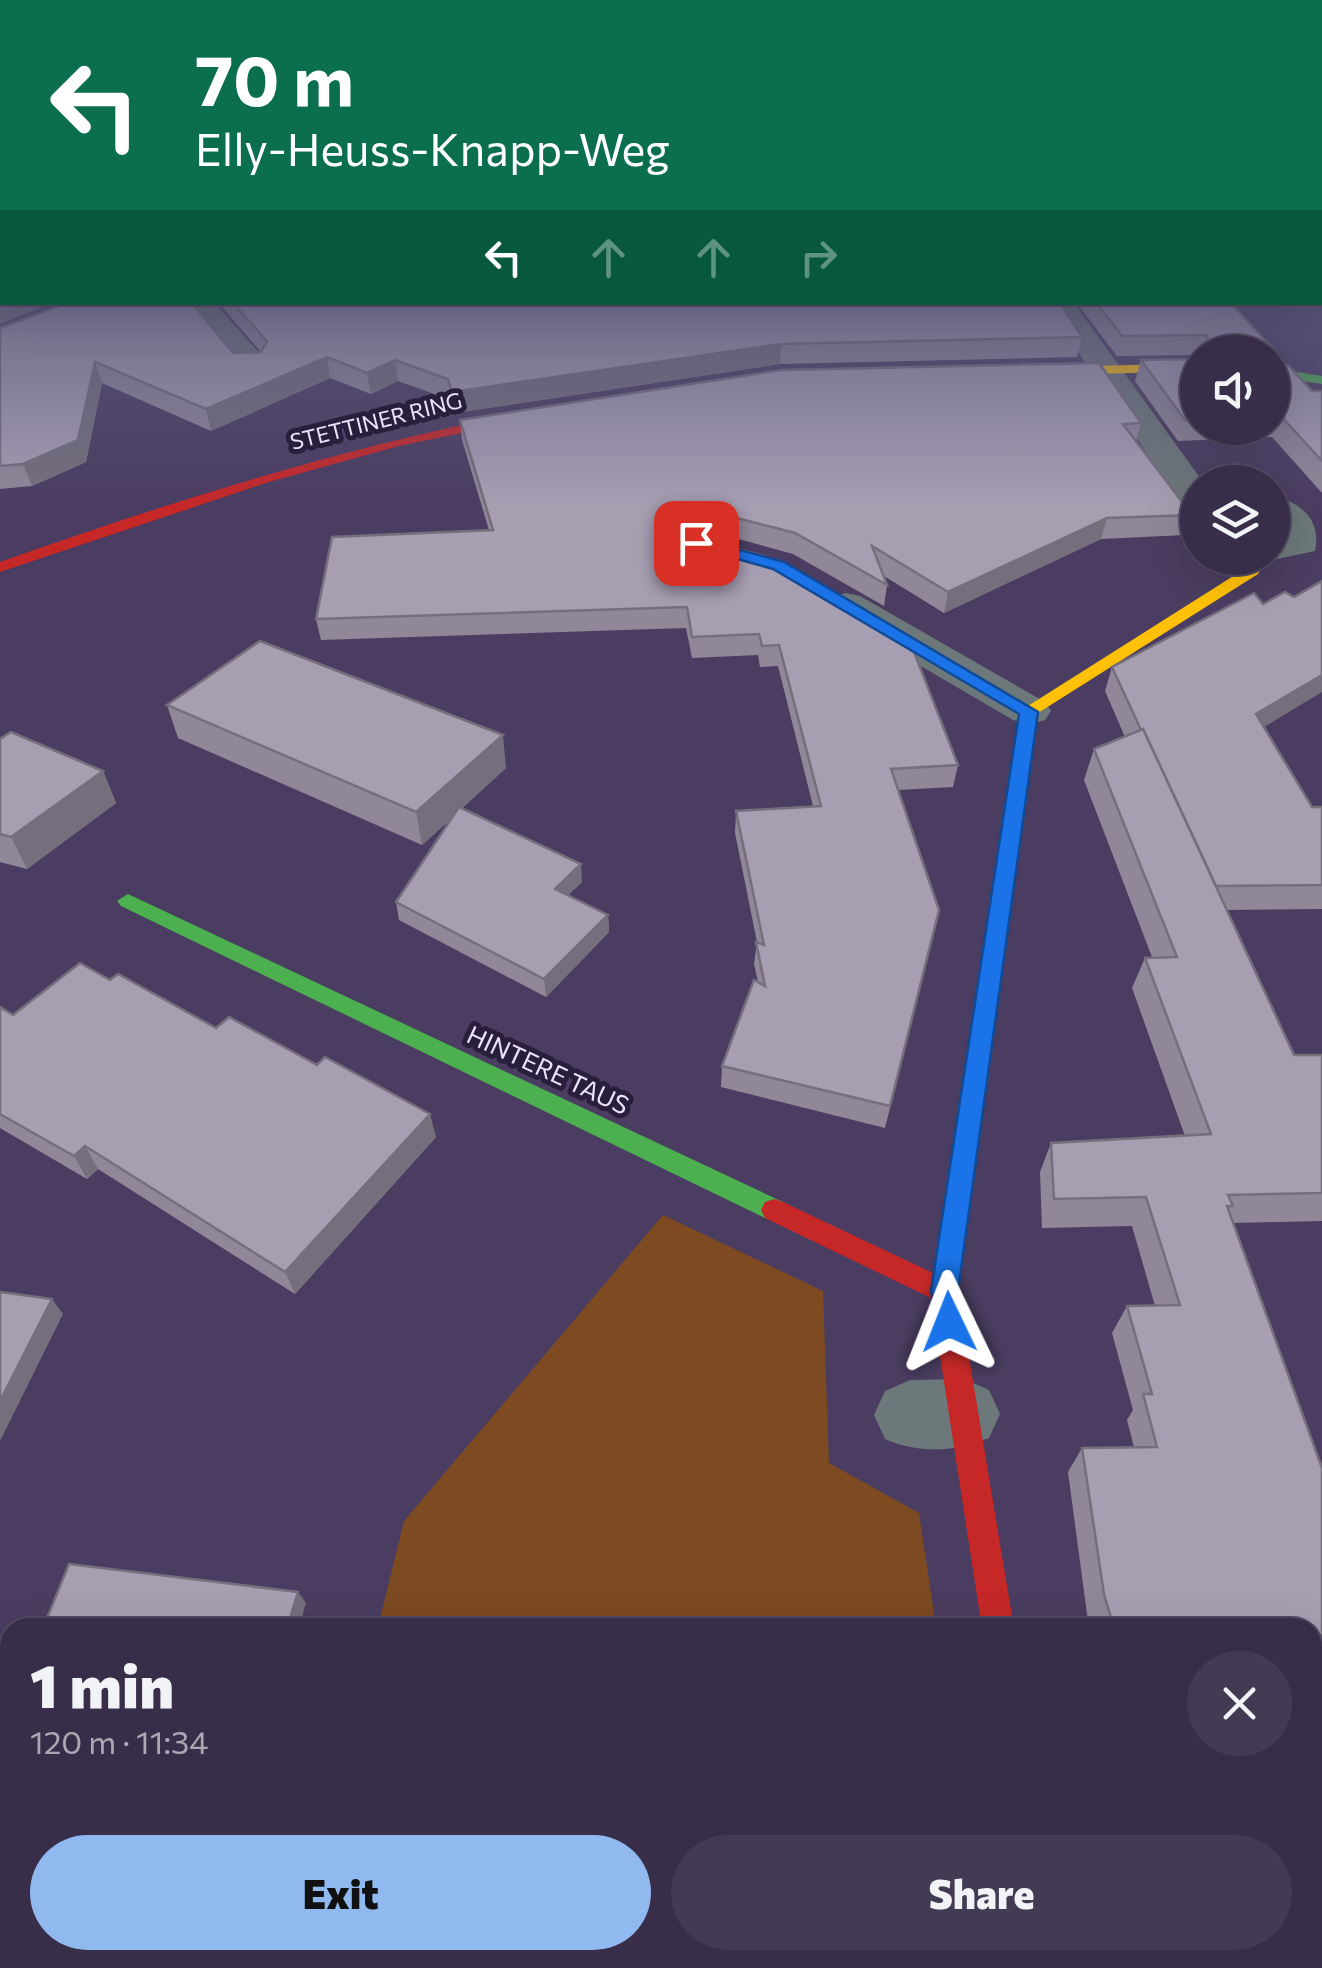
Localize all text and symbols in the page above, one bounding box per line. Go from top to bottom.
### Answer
text: 70 m [195,35,354,120]
icon: left [30,40,160,170]
text: Elly-Heuss-Knapp-Weg [195,120,670,175]
icon: left [476,230,531,285]
icon: ahead [581,230,636,285]
icon: ahead [686,230,741,285]
icon: right [791,230,846,285]
map controls [1180,335,1290,575]
button: sound [1180,335,1290,445]
street label: STETTINER RING [287,386,465,455]
button: layers [1180,465,1290,575]
pin [654,501,739,586]
icon: arrive [669,516,724,571]
street label: HINTERE TAUS [463,1019,634,1120]
position arrow [897,1270,1001,1374]
text: 1 min [30,1647,174,1720]
button: close [1187,1651,1292,1756]
text: 120 m · 11:34 [30,1721,208,1761]
button: Exit [30,1835,651,1950]
button: Share [671,1835,1292,1950]

